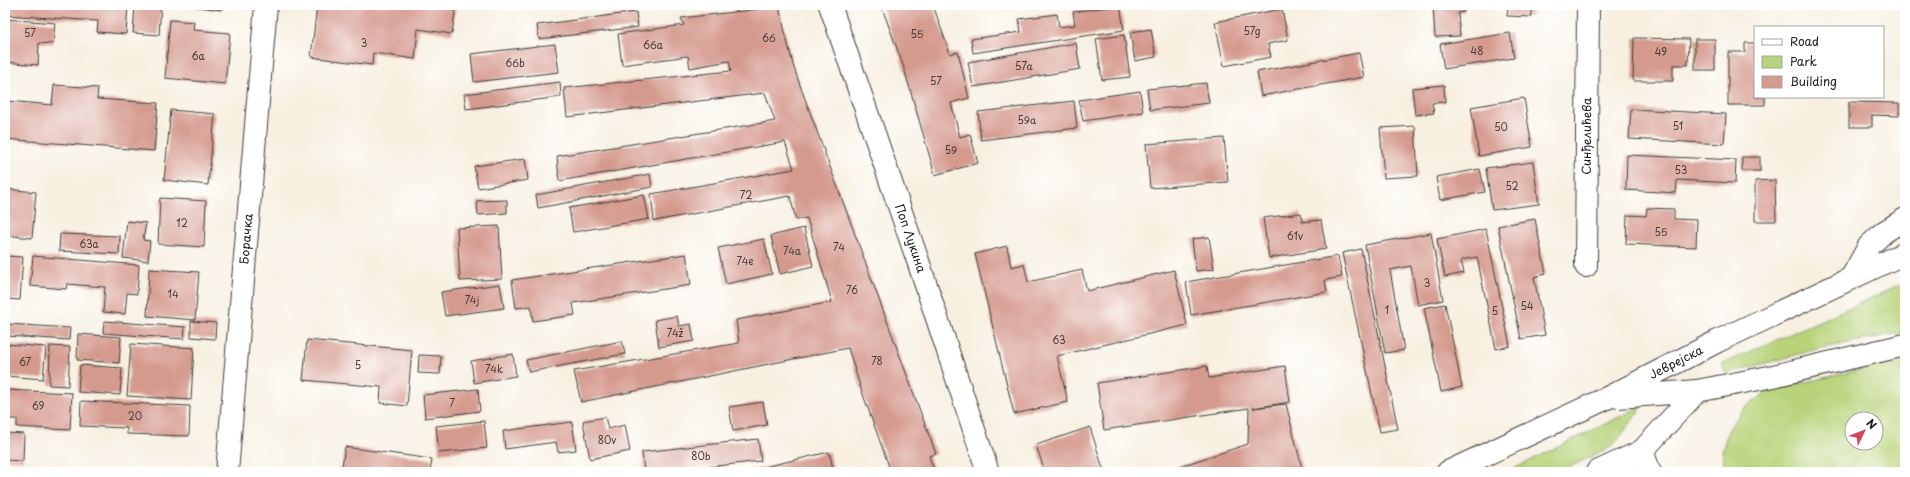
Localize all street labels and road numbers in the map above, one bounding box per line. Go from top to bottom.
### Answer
street label: Синђелићева [1577,97,1595,175]
street label: Поп Лукина [891,202,931,275]
street label: Борачка [234,212,257,265]
street label: Јеврејска [1646,340,1706,383]

